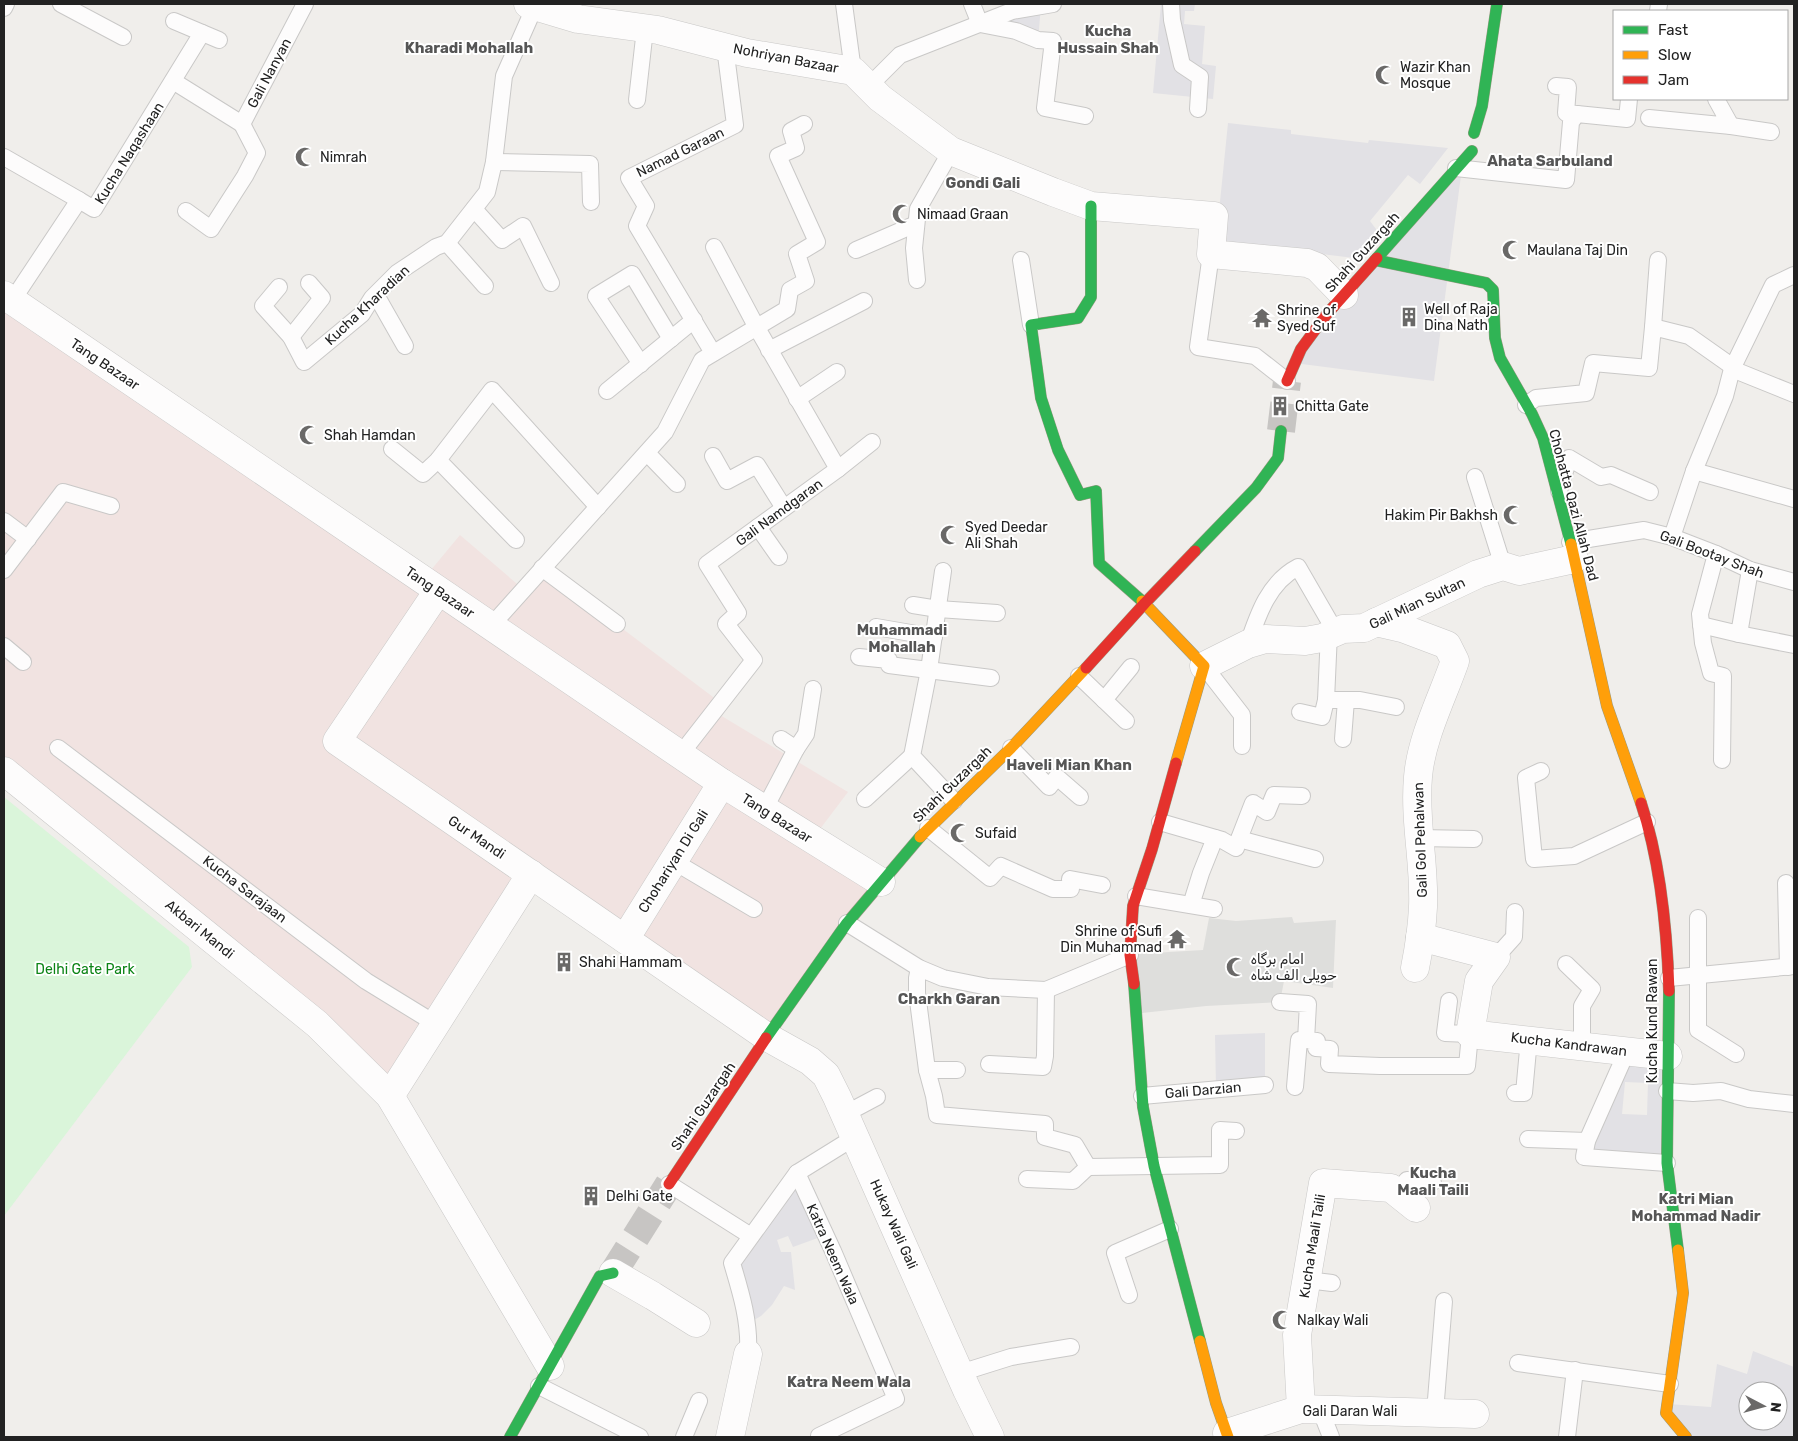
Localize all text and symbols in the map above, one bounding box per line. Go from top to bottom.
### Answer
legend [1613,10,1788,100]
text: Fast [1658,21,1688,39]
district label: Kucha Hussain Shah [1057,22,1159,57]
street label: Gali Nanyan [244,35,295,111]
district label: Kharadi Mohallah [405,39,533,57]
street label: Nohriyan Bazaar [732,40,841,77]
text: Slow [1658,46,1691,64]
place label: Wazir Khan Mosque [1400,59,1471,92]
mosque icon: Wazir Khan Mosque [1374,64,1396,86]
text: Jam [1658,71,1689,89]
street label: Kucha Naqashaan [91,99,168,207]
street label: Namad Garaan [633,124,727,181]
mosque icon: Nimrah [294,146,316,168]
place label: Nimrah [320,149,367,166]
district label: Ahata Sarbuland [1487,152,1613,170]
district label: Gondi Gali [946,174,1020,192]
mosque icon: Nimaad Graan [891,203,913,225]
place label: Nimaad Graan [917,206,1008,223]
street label: Shahi Guzargah [1322,208,1403,296]
mosque icon: Maulana Taj Din [1501,239,1523,261]
place label: Maulana Taj Din [1527,242,1628,259]
street label: Kucha Kharadian [322,262,413,349]
place label: Well of Raja Dina Nath [1424,301,1498,334]
place label: Shrine of Syed Suf [1277,302,1337,335]
building icon: Well of Raja Dina Nath [1398,306,1420,328]
temple icon: Shrine of Syed Suf [1251,307,1273,329]
street label: Tang Bazaar [67,335,143,394]
building icon: Chitta Gate [1269,395,1291,417]
place label: Chitta Gate [1295,398,1369,415]
mosque icon: Shah Hamdan [298,424,320,446]
place label: Shah Hamdan [324,427,416,444]
street label: Chohatta Qazi Allah Dad [1545,427,1602,583]
street label: Gali Namdgaran [733,475,826,550]
mosque icon: Hakim Pir Bakhsh [1502,504,1524,526]
place label: Hakim Pir Bakhsh [1384,507,1498,524]
place label: Syed Deedar Ali Shah [965,519,1048,552]
mosque icon: Syed Deedar Ali Shah [939,524,961,546]
street label: Gali Bootay Shah [1657,527,1766,582]
street label: Tang Bazaar [402,563,478,622]
street label: Gali Mian Sultan [1367,574,1468,633]
district label: Muhammadi Mohallah [857,621,947,656]
street label: Shahi Guzargah [909,743,995,826]
district label: Haveli Mian Khan [1006,756,1132,774]
street label: Gali Gol Pehalwan [1410,782,1431,898]
street label: Tang Bazaar [738,790,816,847]
street label: Chohariyan Di Gali [635,807,712,916]
street label: Gur Mandi [445,812,509,863]
mosque icon: Sufaid [949,822,971,844]
place label: Sufaid [975,825,1017,842]
street label: Kucha Sarajaan [199,852,290,927]
street label: Akbari Mandi [162,896,238,962]
place label: Shrine of Sufi Din Muhammad [1060,923,1162,956]
temple icon: Shrine of Sufi Din Muhammad [1166,928,1188,950]
building icon: Shahi Hammam [553,951,575,973]
place label: امام برگاہ حویلی الف شاہ [1251,951,1337,984]
place label: Shahi Hammam [579,954,682,971]
mosque icon: امام برگاہ حویلی الف شاہ [1225,956,1247,978]
street label: Kucha Kund Rawan [1644,959,1661,1083]
park label: Delhi Gate Park [35,961,135,978]
district label: Charkh Garan [898,990,1000,1008]
street label: Kucha Kandrawan [1510,1029,1628,1060]
street label: Shahi Guzargah [668,1059,739,1154]
street label: Gali Darzian [1164,1079,1242,1102]
district label: Kucha Maali Taili [1397,1164,1469,1199]
street label: Hukay Wali Gali [866,1177,921,1272]
building icon: Delhi Gate [580,1185,602,1207]
place label: Delhi Gate [606,1188,673,1205]
district label: Katri Mian Mohammad Nadir [1631,1190,1761,1225]
street label: Kucha Maali Taili [1296,1193,1329,1299]
street label: Katra Neem Wala [803,1201,862,1307]
mosque icon: Nalkay Wali [1271,1309,1293,1331]
place label: Nalkay Wali [1297,1312,1369,1329]
district label: Katra Neem Wala [787,1373,911,1391]
north arrow [1738,1381,1788,1431]
text: N [1766,1401,1784,1413]
street label: Gali Daran Wali [1303,1403,1397,1420]

